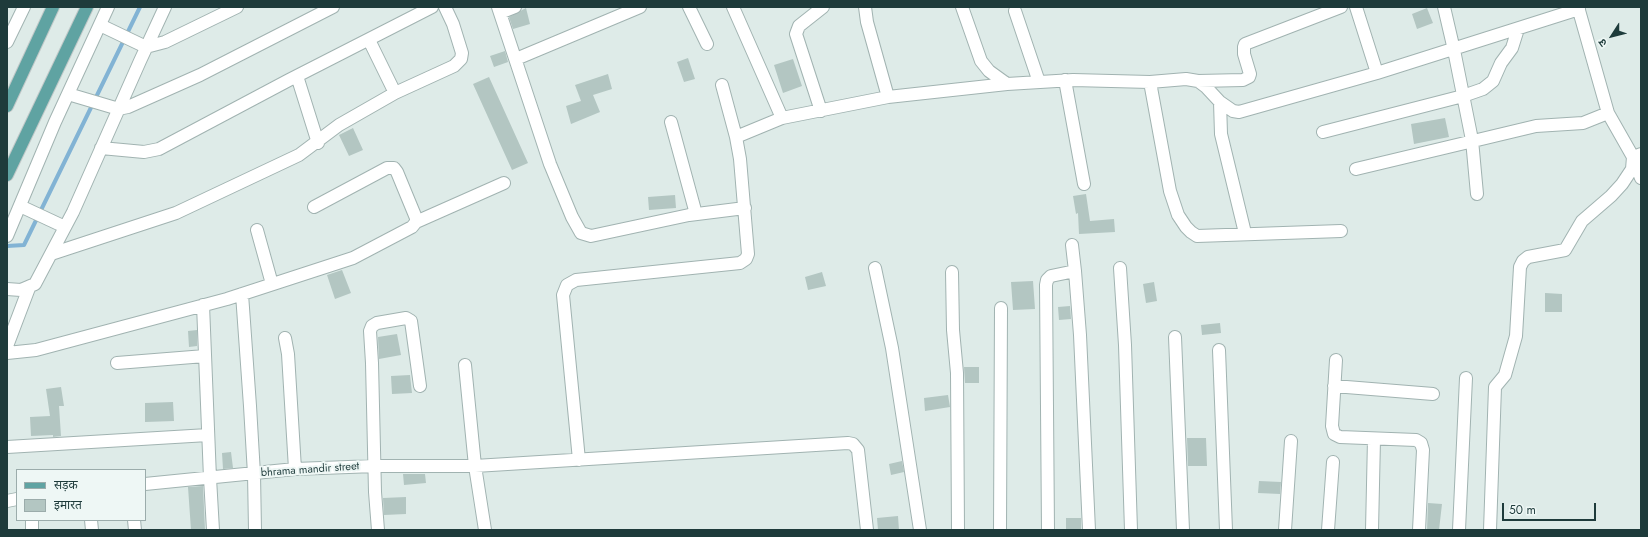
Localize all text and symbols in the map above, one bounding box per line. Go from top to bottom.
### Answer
north arrow [1592,16,1632,56]
text: उ [1594,36,1611,50]
street label: bhrama mandir street [260,460,360,480]
legend [16,469,146,521]
text: सड़क [54,476,78,494]
scale bar [1504,495,1598,521]
text: इमारत [54,496,82,514]
text: 50 m [1509,501,1536,519]

